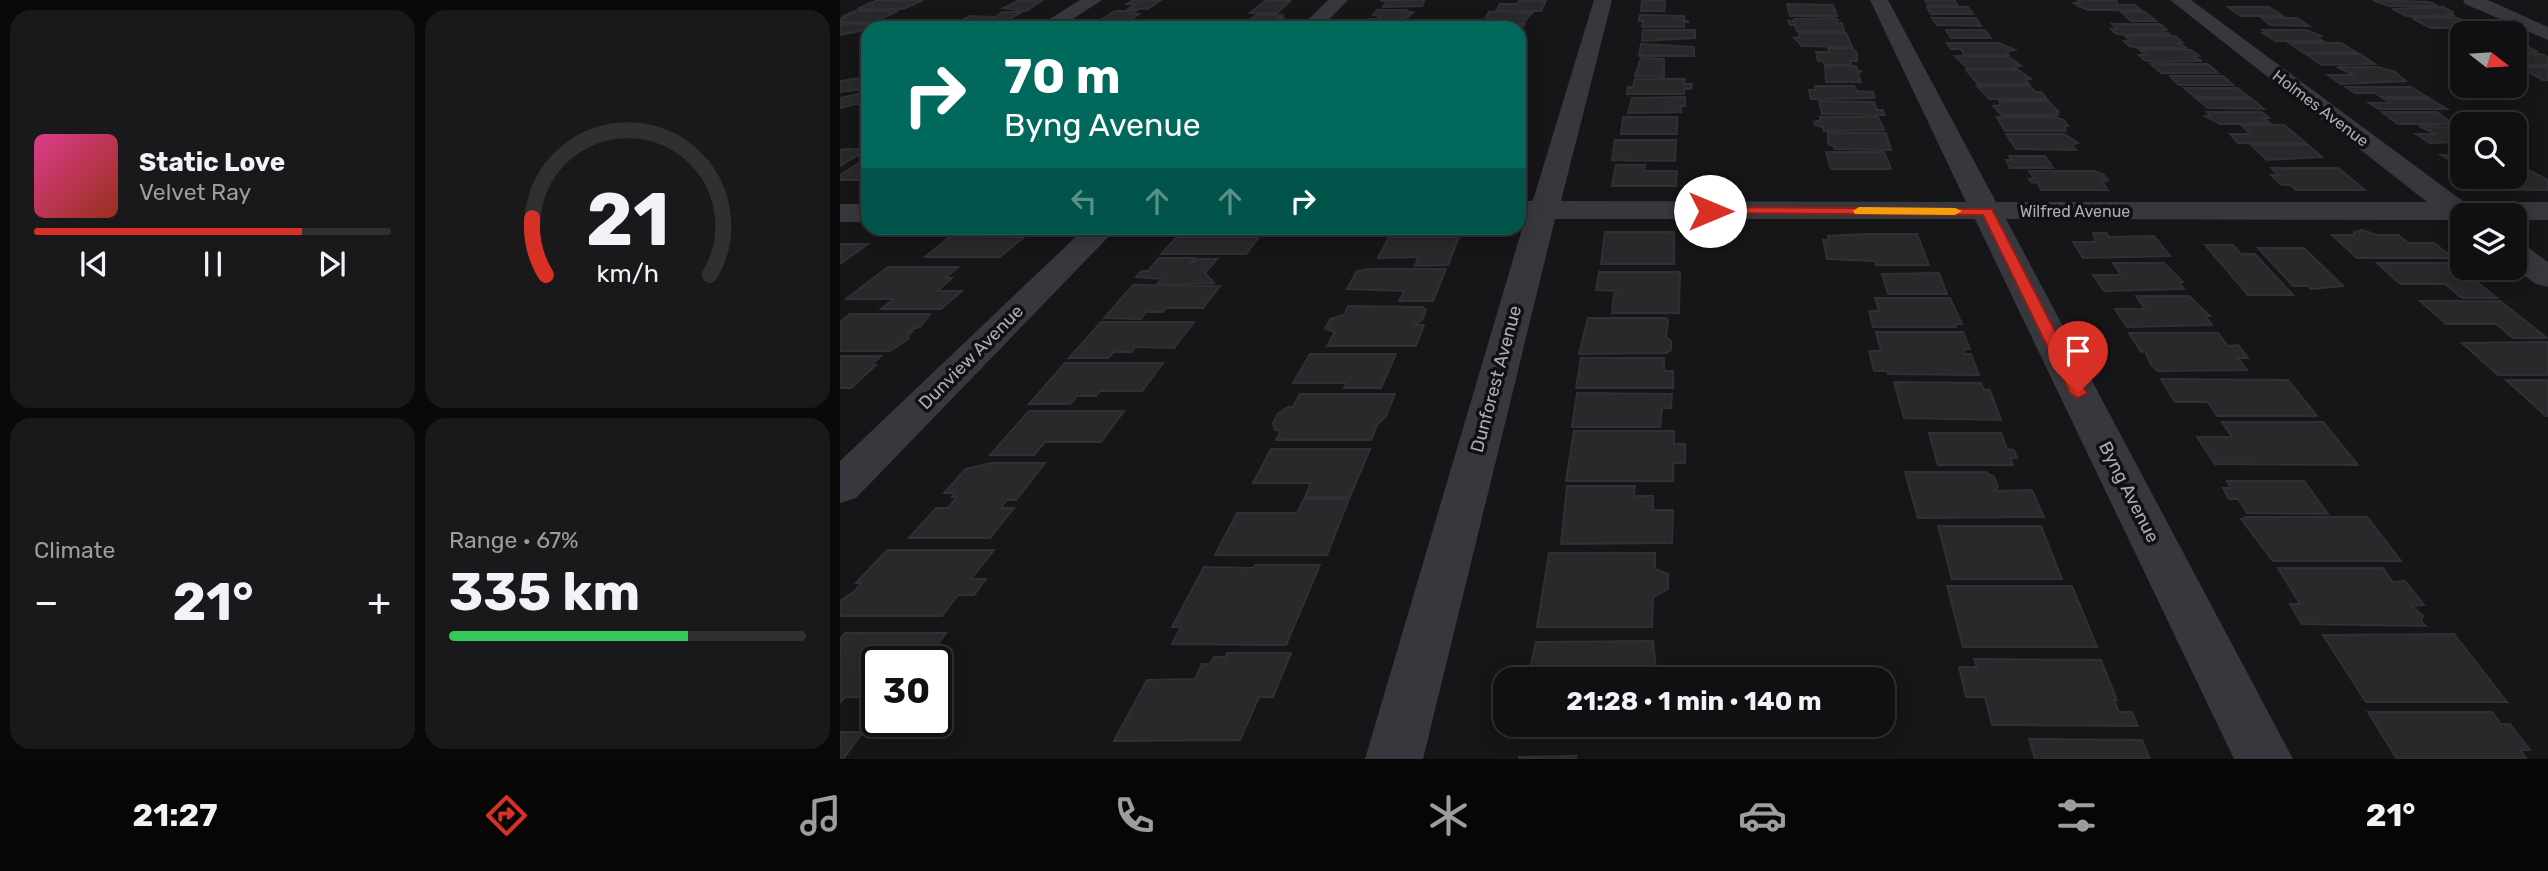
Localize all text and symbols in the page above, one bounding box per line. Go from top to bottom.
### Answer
north arrow [2450,21,2527,98]
map controls [2450,21,2527,280]
text: 70 m [1004,47,1121,105]
icon: right [889,49,980,140]
street label: Holmes Avenue [2269,66,2373,151]
text: Byng Avenue [1004,106,1201,144]
button: search [2450,112,2527,189]
text: Static Love [139,147,285,178]
position arrow [1673,174,1747,248]
text: 21 [586,177,669,263]
text: Velvet Ray [139,178,251,206]
icon: left [1065,182,1103,220]
icon: ahead [1138,182,1176,220]
icon: ahead [1211,182,1249,220]
icon: right [1284,182,1322,220]
street label: Wilfred Avenue [2020,202,2130,221]
button: layers [2450,203,2527,280]
icon: previous [75,245,113,283]
icon: pause [194,245,232,283]
icon: next [313,245,351,283]
text: km/h [596,259,659,288]
street label: Dunview Avenue [914,300,1028,414]
street label: Dunforest Avenue [1466,303,1526,455]
pin [2048,321,2108,393]
icon: arrive [2059,332,2097,370]
street label: Byng Avenue [2094,438,2164,546]
text: Range · 67% [449,526,579,554]
text: Climate [34,536,115,564]
text: 335 km [449,561,640,623]
text: 21° [173,571,254,633]
text: − [34,579,59,625]
text: + [367,579,391,625]
speed limit sign: 30 [861,646,952,737]
text: 21:28 · 1 min · 140 m [1566,686,1822,717]
icon: directions [482,791,531,840]
icon: music [796,791,845,840]
icon: phone [1110,791,1159,840]
icon: climate [1424,791,1473,840]
icon: car [1738,791,1787,840]
icon: filters [2052,791,2101,840]
text: 21:27 [132,796,218,834]
text: 21° [2366,796,2415,834]

